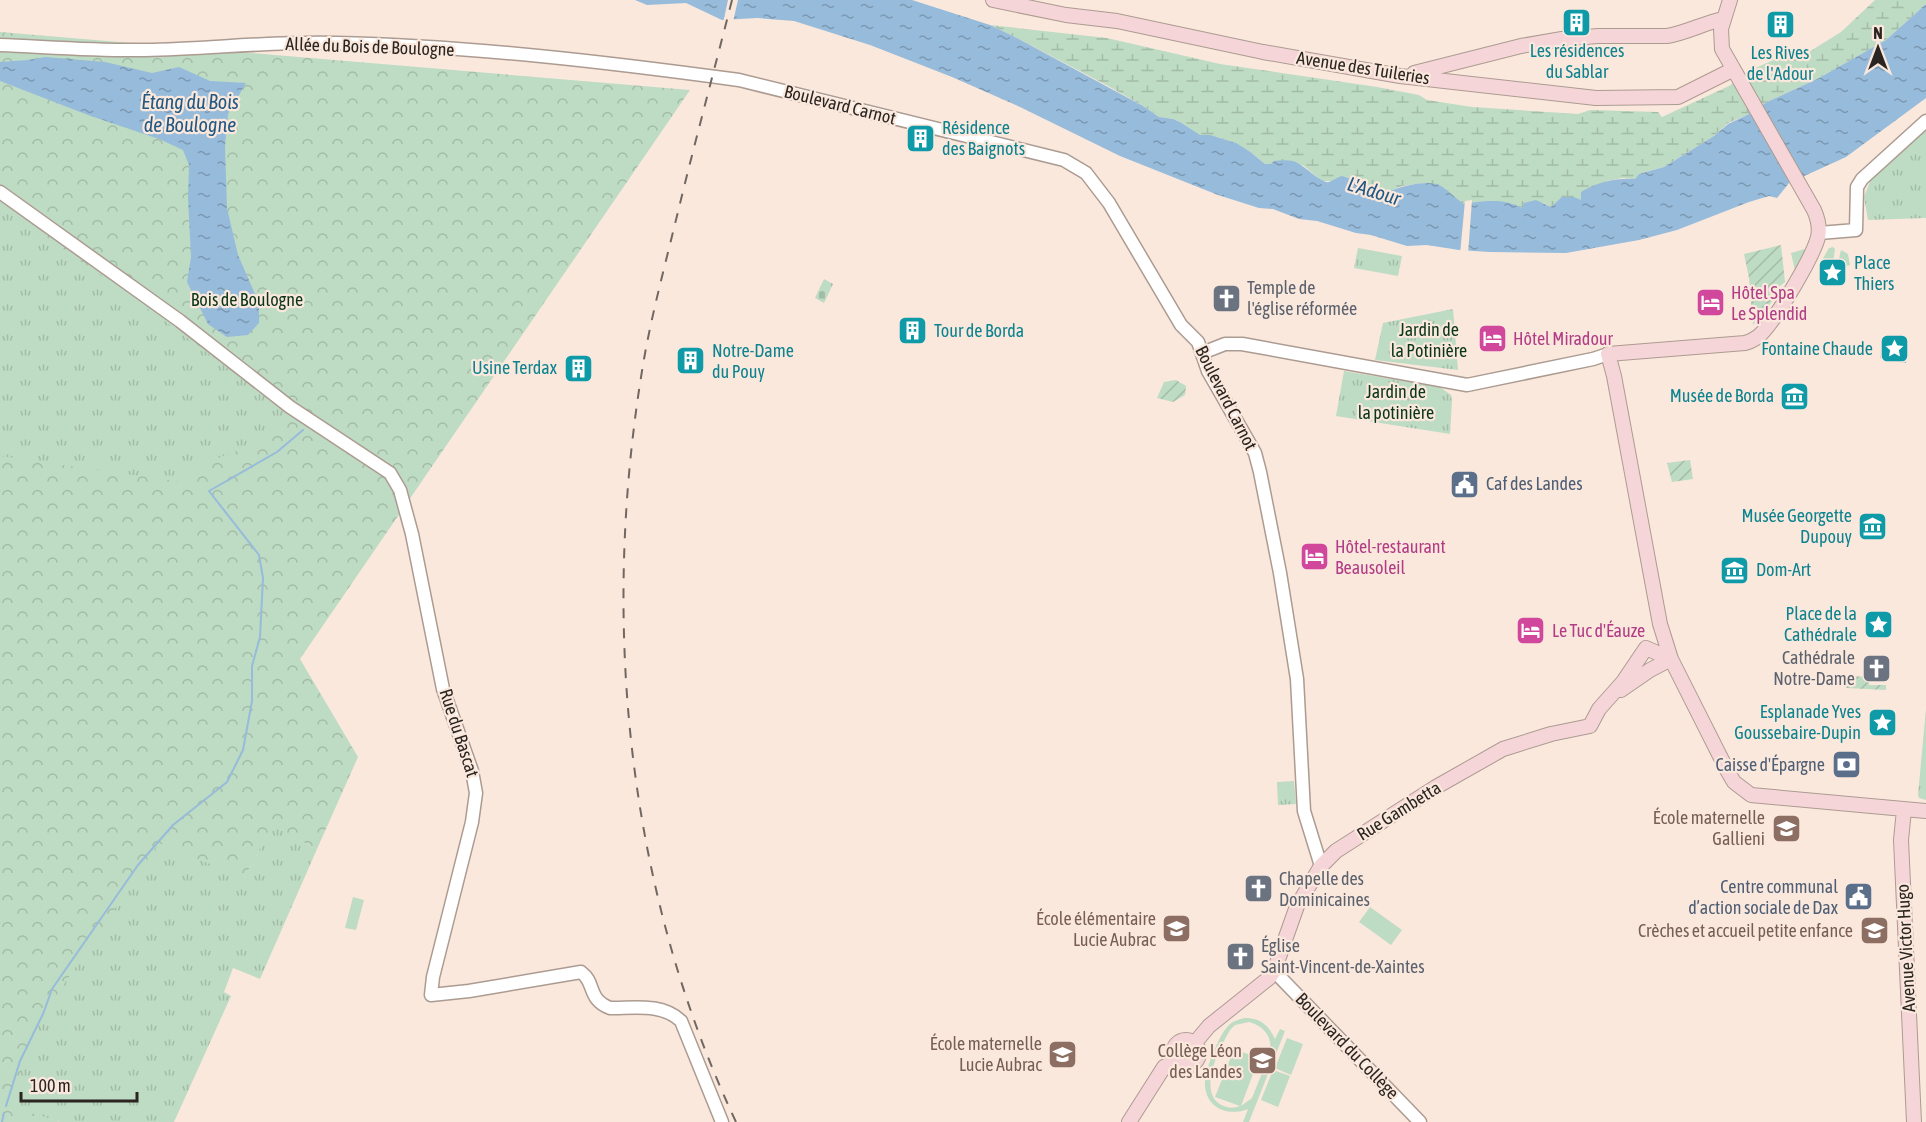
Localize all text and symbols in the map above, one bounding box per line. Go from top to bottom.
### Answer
building icon: Les résidences du Sablar [1561,6,1593,38]
building icon: Les Rives de l'Adour [1764,8,1796,40]
north arrow [1848,18,1908,78]
text: N [1873,24,1883,42]
street label: Allée du Bois de Boulogne [285,33,455,60]
place label: Les résidences du Sablar [1530,40,1624,82]
place label: Les Rives de l'Adour [1747,42,1814,84]
street label: Avenue des Tuileries [1295,47,1431,88]
street label: Boulevard Carnot [782,80,898,129]
water label: Étang du Bois de Boulogne [141,90,239,136]
place label: Résidence des Baignots [942,117,1025,159]
building icon: Résidence des Baignots [905,122,937,154]
water label: L'Adour [1345,172,1405,210]
place label: Place Thiers [1854,252,1894,294]
place icon: Place Thiers [1817,257,1849,289]
place label: Temple de l'église réformée [1247,277,1357,319]
church icon: Temple de l'église réformée [1210,282,1242,314]
place label: Hôtel Spa Le Splendid [1731,282,1807,324]
hotel icon: Hôtel Spa Le Splendid [1694,287,1726,319]
park label: Bois de Boulogne [191,289,303,310]
building icon: Tour de Borda [897,315,929,347]
park label: Jardin de la Potinière [1391,319,1467,361]
place label: Tour de Borda [934,320,1024,341]
hotel icon: Hôtel Miradour [1476,323,1508,355]
place label: Hôtel Miradour [1513,328,1614,349]
place icon: Fontaine Chaude [1878,333,1910,365]
place label: Fontaine Chaude [1761,338,1873,359]
place label: Notre-Dame du Pouy [712,340,794,382]
street label: Boulevard Carnot [1191,342,1262,453]
building icon: Notre-Dame du Pouy [675,345,707,377]
building icon: Usine Terdax [562,352,594,384]
place label: Usine Terdax [472,357,557,378]
museum icon: Musée de Borda [1779,380,1811,412]
park label: Jardin de la potinière [1358,381,1434,423]
place label: Musée de Borda [1670,385,1774,406]
public building icon: Caf des Landes [1449,468,1481,500]
place label: Caf des Landes [1486,473,1583,494]
place label: Musée Georgette Dupouy [1741,505,1852,547]
museum icon: Musée Georgette Dupouy [1857,510,1889,542]
place label: Hôtel-restaurant Beausoleil [1335,536,1446,578]
hotel icon: Hôtel-restaurant Beausoleil [1298,541,1330,573]
museum icon: Dom-Art [1719,554,1751,586]
place label: Dom-Art [1756,559,1811,580]
place label: Place de la Cathédrale [1784,603,1857,645]
place icon: Place de la Cathédrale [1862,608,1894,640]
hotel icon: Le Tuc d'Éauze [1515,615,1547,647]
place label: Le Tuc d'Éauze [1552,620,1645,641]
place label: Cathédrale Notre-Dame [1773,647,1855,689]
church icon: Cathédrale Notre-Dame [1860,652,1892,684]
street label: Rue du Bascat [435,686,484,780]
place label: Esplanade Yves Goussebaire-Dupin [1734,701,1861,743]
place icon: Esplanade Yves Goussebaire-Dupin [1866,706,1898,738]
bank icon: Caisse d'Épargne [1830,749,1862,781]
place label: Caisse d'Épargne [1716,754,1825,775]
street label: Rue Gambetta [1353,777,1444,845]
place label: École maternelle Gallieni [1653,807,1765,849]
school or university icon: École maternelle Gallieni [1770,812,1802,844]
place label: Chapelle des Dominicaines [1279,868,1370,910]
church icon: Chapelle des Dominicaines [1242,873,1274,905]
place label: Centre communal d’action sociale de Dax [1688,876,1838,918]
public building icon: Centre communal d’action sociale de Dax [1843,881,1875,913]
street label: Avenue Victor Hugo [1892,883,1919,1013]
place label: École élémentaire Lucie Aubrac [1036,908,1156,950]
school or university icon: École élémentaire Lucie Aubrac [1161,913,1193,945]
school or university icon: Crèches et accueil petite enfance [1858,915,1890,947]
place label: Crèches et accueil petite enfance [1638,920,1853,941]
place label: Église Saint-Vincent-de-Xaintes [1261,935,1425,977]
church icon: Église Saint-Vincent-de-Xaintes [1224,940,1256,972]
street label: Boulevard du Collège [1291,988,1403,1103]
place label: École maternelle Lucie Aubrac [930,1033,1042,1075]
school or university icon: École maternelle Lucie Aubrac [1047,1038,1079,1070]
place label: Collège Léon des Landes [1158,1040,1242,1082]
school or university icon: Collège Léon des Landes [1247,1045,1279,1077]
scale bar [21,1065,136,1103]
text: 100 m [30,1075,71,1096]

